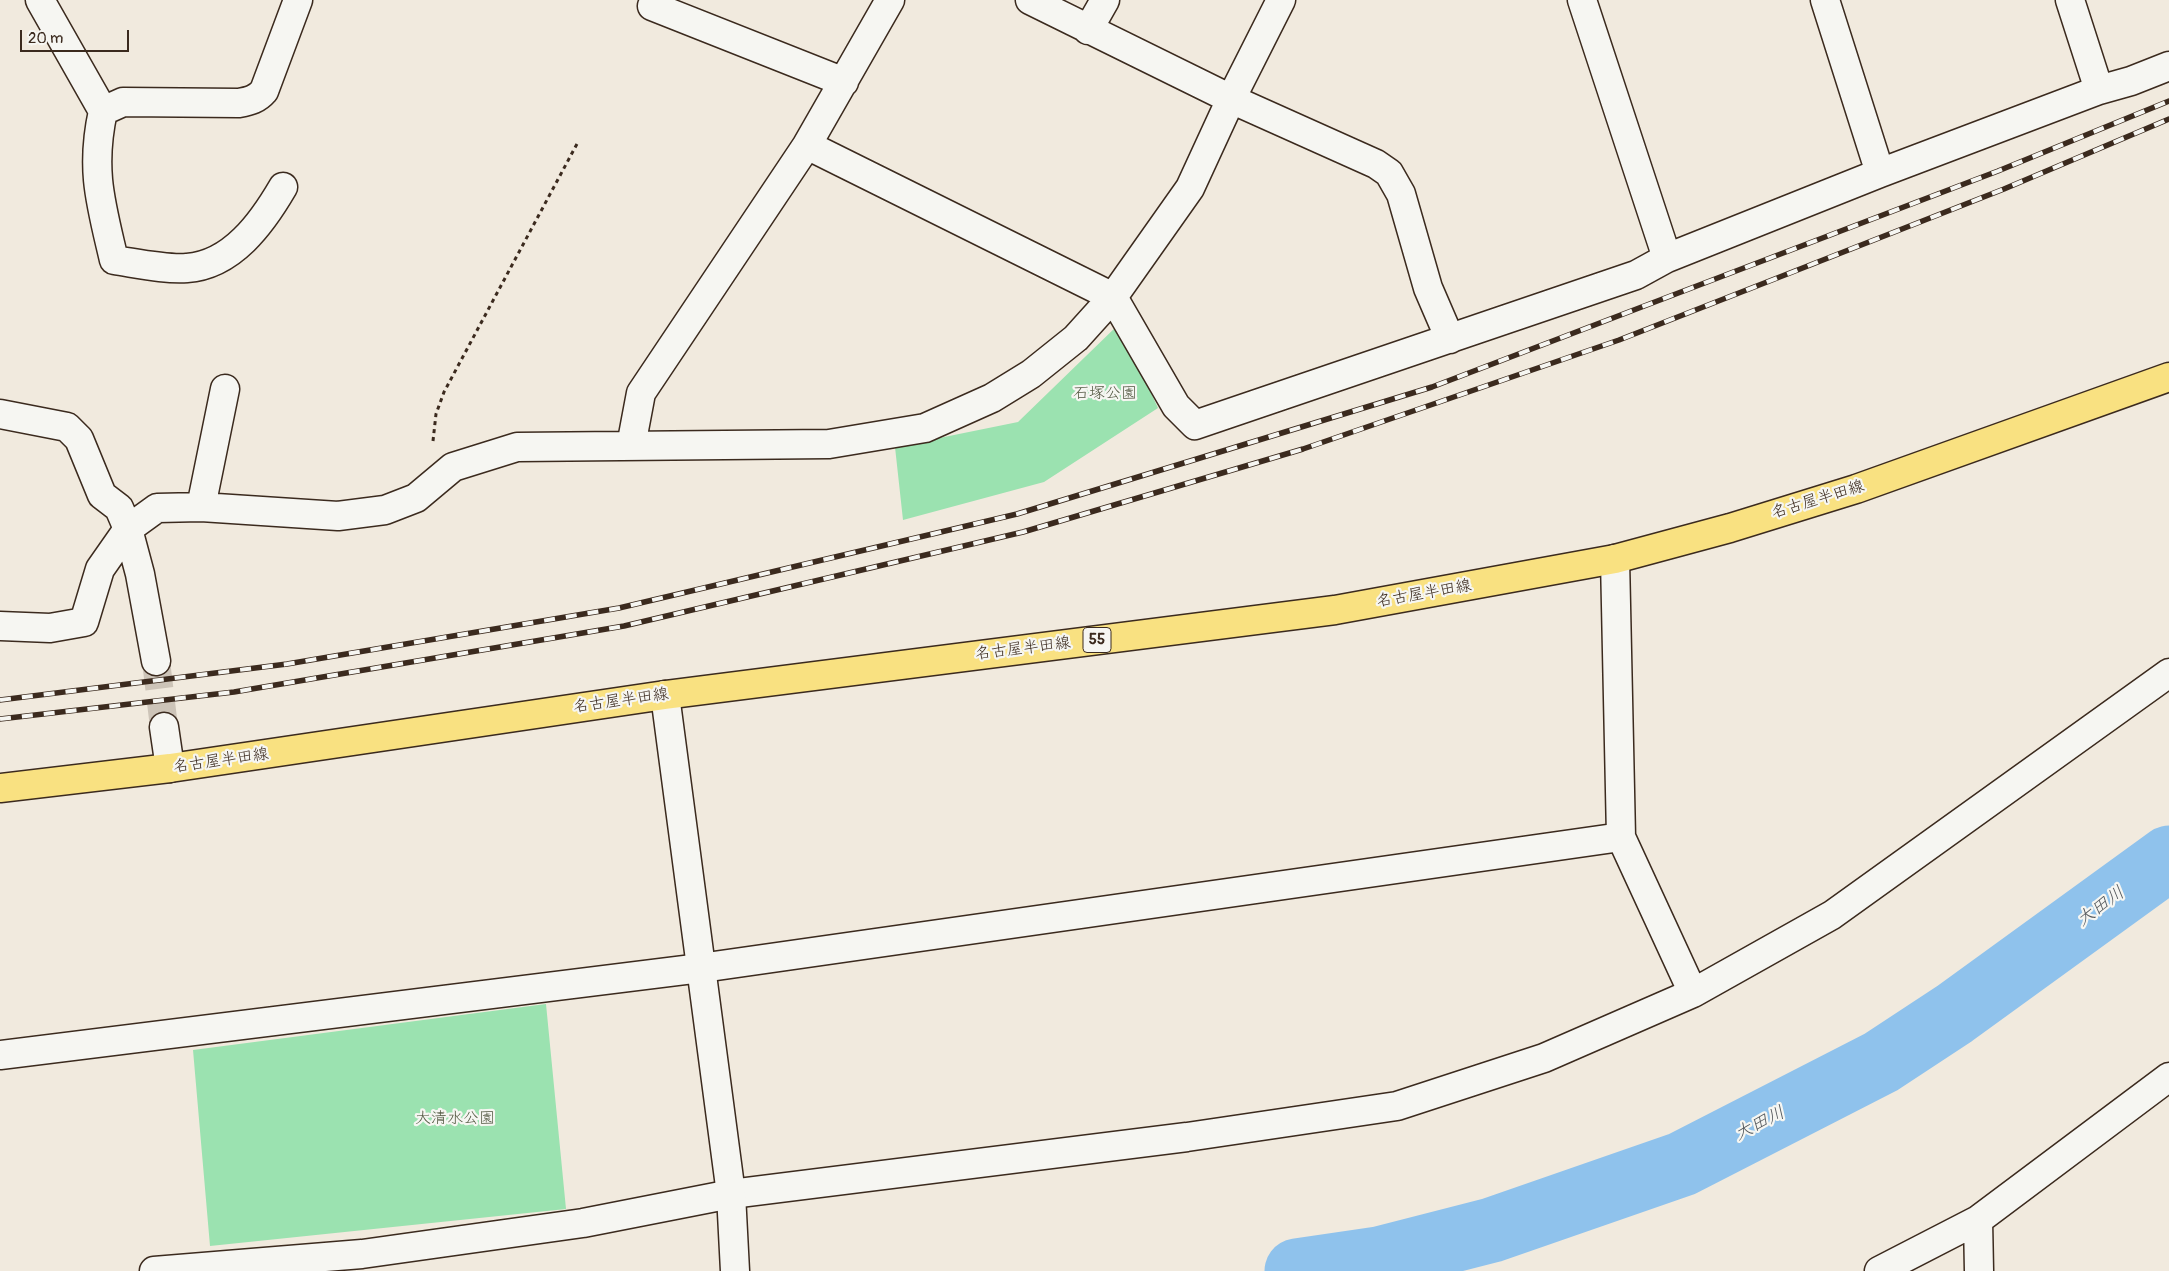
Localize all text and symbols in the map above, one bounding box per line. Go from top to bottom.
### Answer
scale bar [22,20,131,52]
text: 20 m [28,29,63,48]
park label: 石塚公園 [1073,384,1137,404]
street label: 名古屋半田線 [1769,477,1867,523]
street label: 名古屋半田線 [1375,576,1473,612]
road number: 55 [1083,628,1111,652]
street label: 名古屋半田線 [974,634,1072,664]
street label: 名古屋半田線 [572,685,670,717]
street label: 名古屋半田線 [172,745,270,777]
water label: 大田川 [2073,882,2129,932]
water label: 大田川 [1731,1102,1789,1146]
park label: 大清水公園 [415,1109,495,1129]

